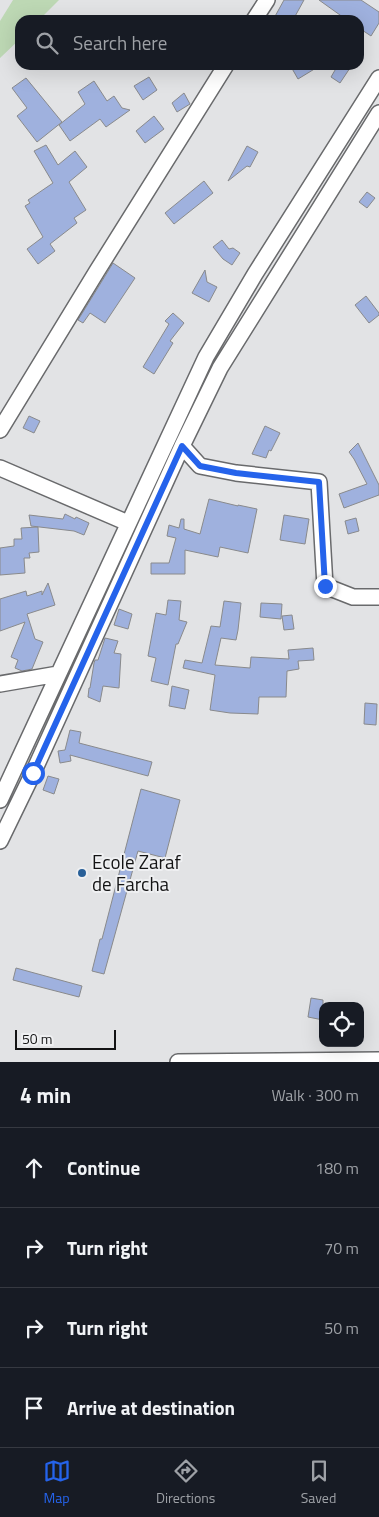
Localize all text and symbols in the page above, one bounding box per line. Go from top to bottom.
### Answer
search box [15,15,364,70]
text: Search here [73,28,167,57]
icon: search [33,29,61,57]
route end [314,575,337,598]
route start [22,762,45,785]
place label: Ecole Zaraf de Farcha [92,847,181,898]
marker: Ecole Zaraf de Farcha [76,867,88,879]
map controls [319,1002,364,1047]
button: locate [319,1002,364,1047]
scale bar [15,1027,116,1050]
text: 50 m [22,1028,52,1049]
text: 4 min [20,1079,71,1111]
text: Walk · 300 m [271,1083,359,1107]
text: Continue [67,1153,140,1182]
icon: ahead [20,1154,48,1182]
text: 180 m [315,1156,359,1180]
text: Turn right [67,1233,148,1262]
icon: right [20,1234,48,1262]
text: 70 m [324,1236,359,1260]
text: Turn right [67,1313,148,1342]
icon: right [20,1314,48,1342]
text: 50 m [324,1316,359,1340]
text: Arrive at destination [67,1393,235,1422]
icon: arrive [20,1394,48,1422]
tab: Map [43,1457,71,1508]
tab: Directions [156,1457,215,1508]
tab: Saved [301,1457,336,1508]

